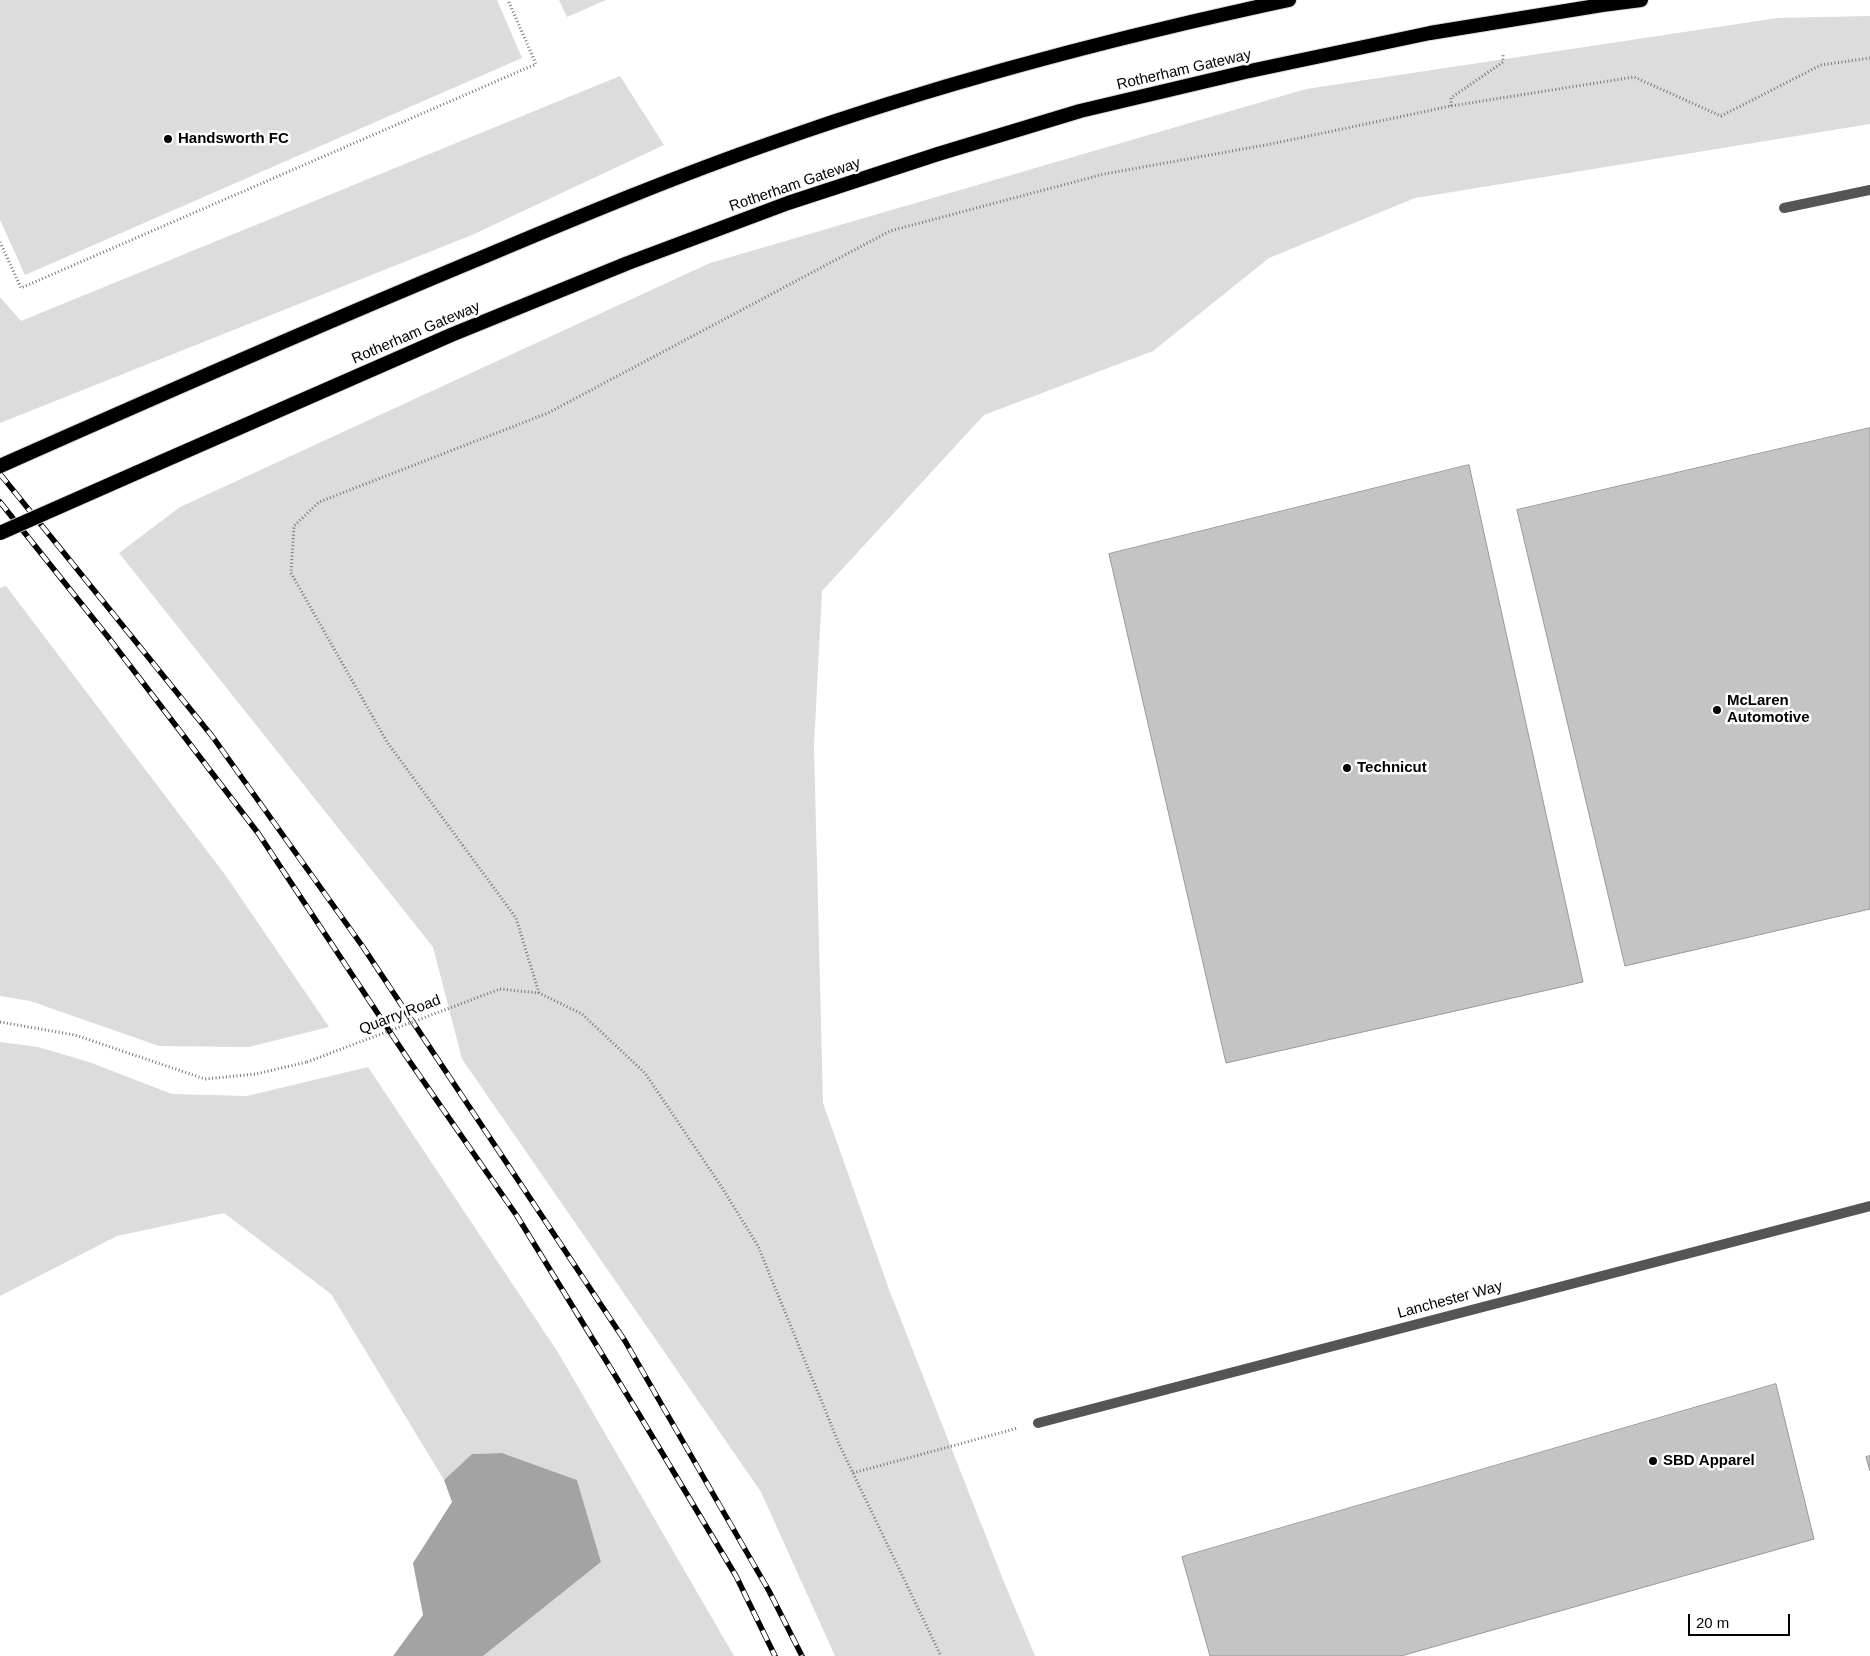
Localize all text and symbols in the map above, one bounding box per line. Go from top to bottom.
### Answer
street label: Rotherham Gateway [1115,46,1253,94]
place label: Handsworth FC [178,130,289,148]
marker: Handsworth FC [162,133,174,145]
street label: Rotherham Gateway [727,154,863,216]
street label: Rotherham Gateway [349,298,483,368]
place label: McLaren Automotive [1727,692,1810,727]
marker: McLaren Automotive [1711,704,1723,716]
place label: Technicut [1357,759,1427,777]
marker: Technicut [1341,762,1353,774]
street label: Quarry Road [357,991,443,1039]
street label: Lanchester Way [1396,1277,1504,1323]
place label: SBD Apparel [1663,1452,1755,1470]
marker: SBD Apparel [1647,1455,1659,1467]
scale bar [1690,1604,1792,1636]
text: 20 m [1696,1614,1729,1631]

